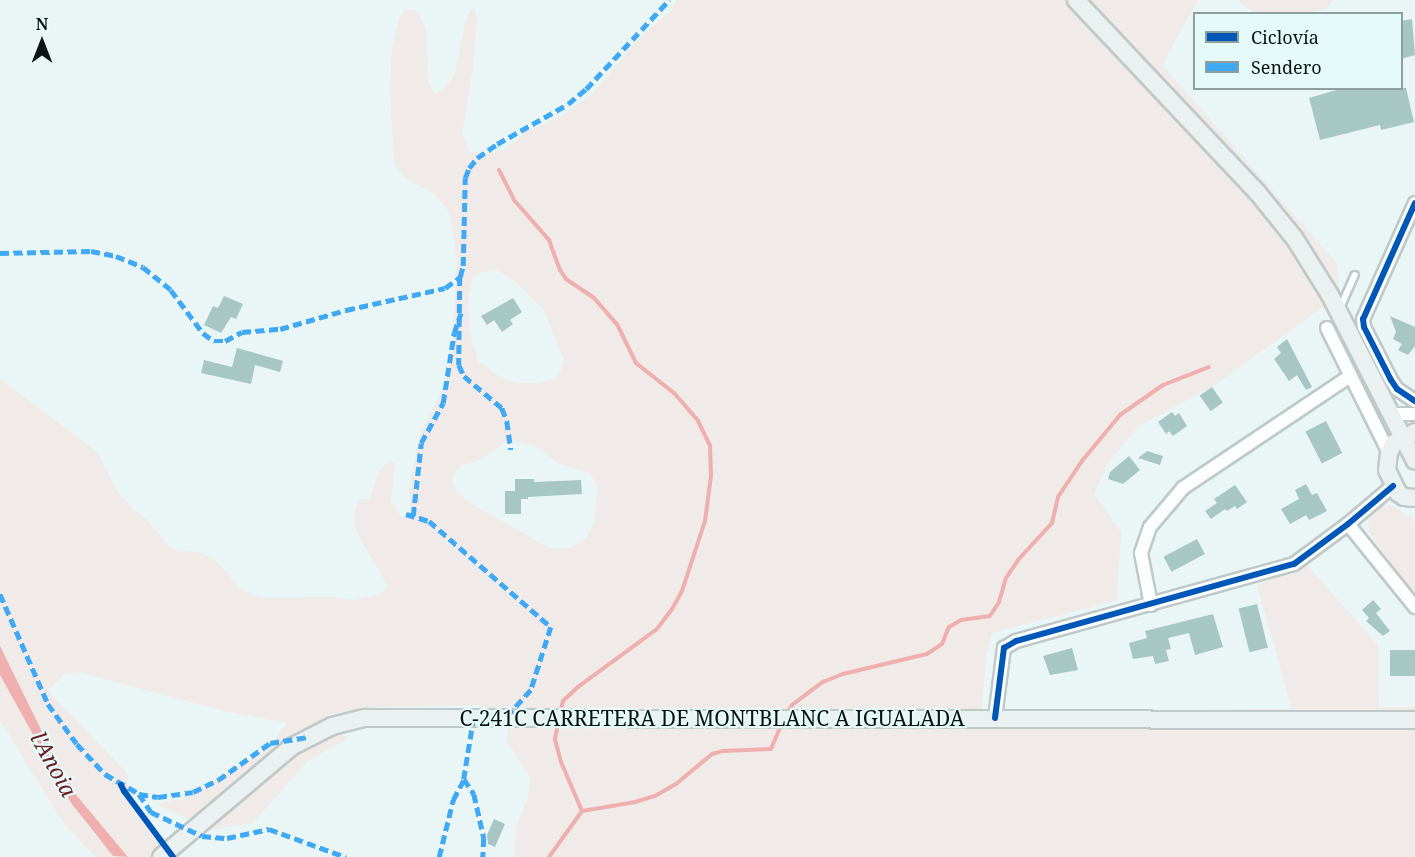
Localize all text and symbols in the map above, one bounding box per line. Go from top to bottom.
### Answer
north arrow [12,12,72,72]
legend [1193,12,1403,90]
text: N [36,13,48,35]
text: Ciclovía [1251,25,1319,49]
text: Sendero [1251,55,1322,79]
street label: C-241C CARRETERA DE MONTBLANC A IGUALADA [459,705,965,731]
water label: l'Anoia [25,727,83,801]

